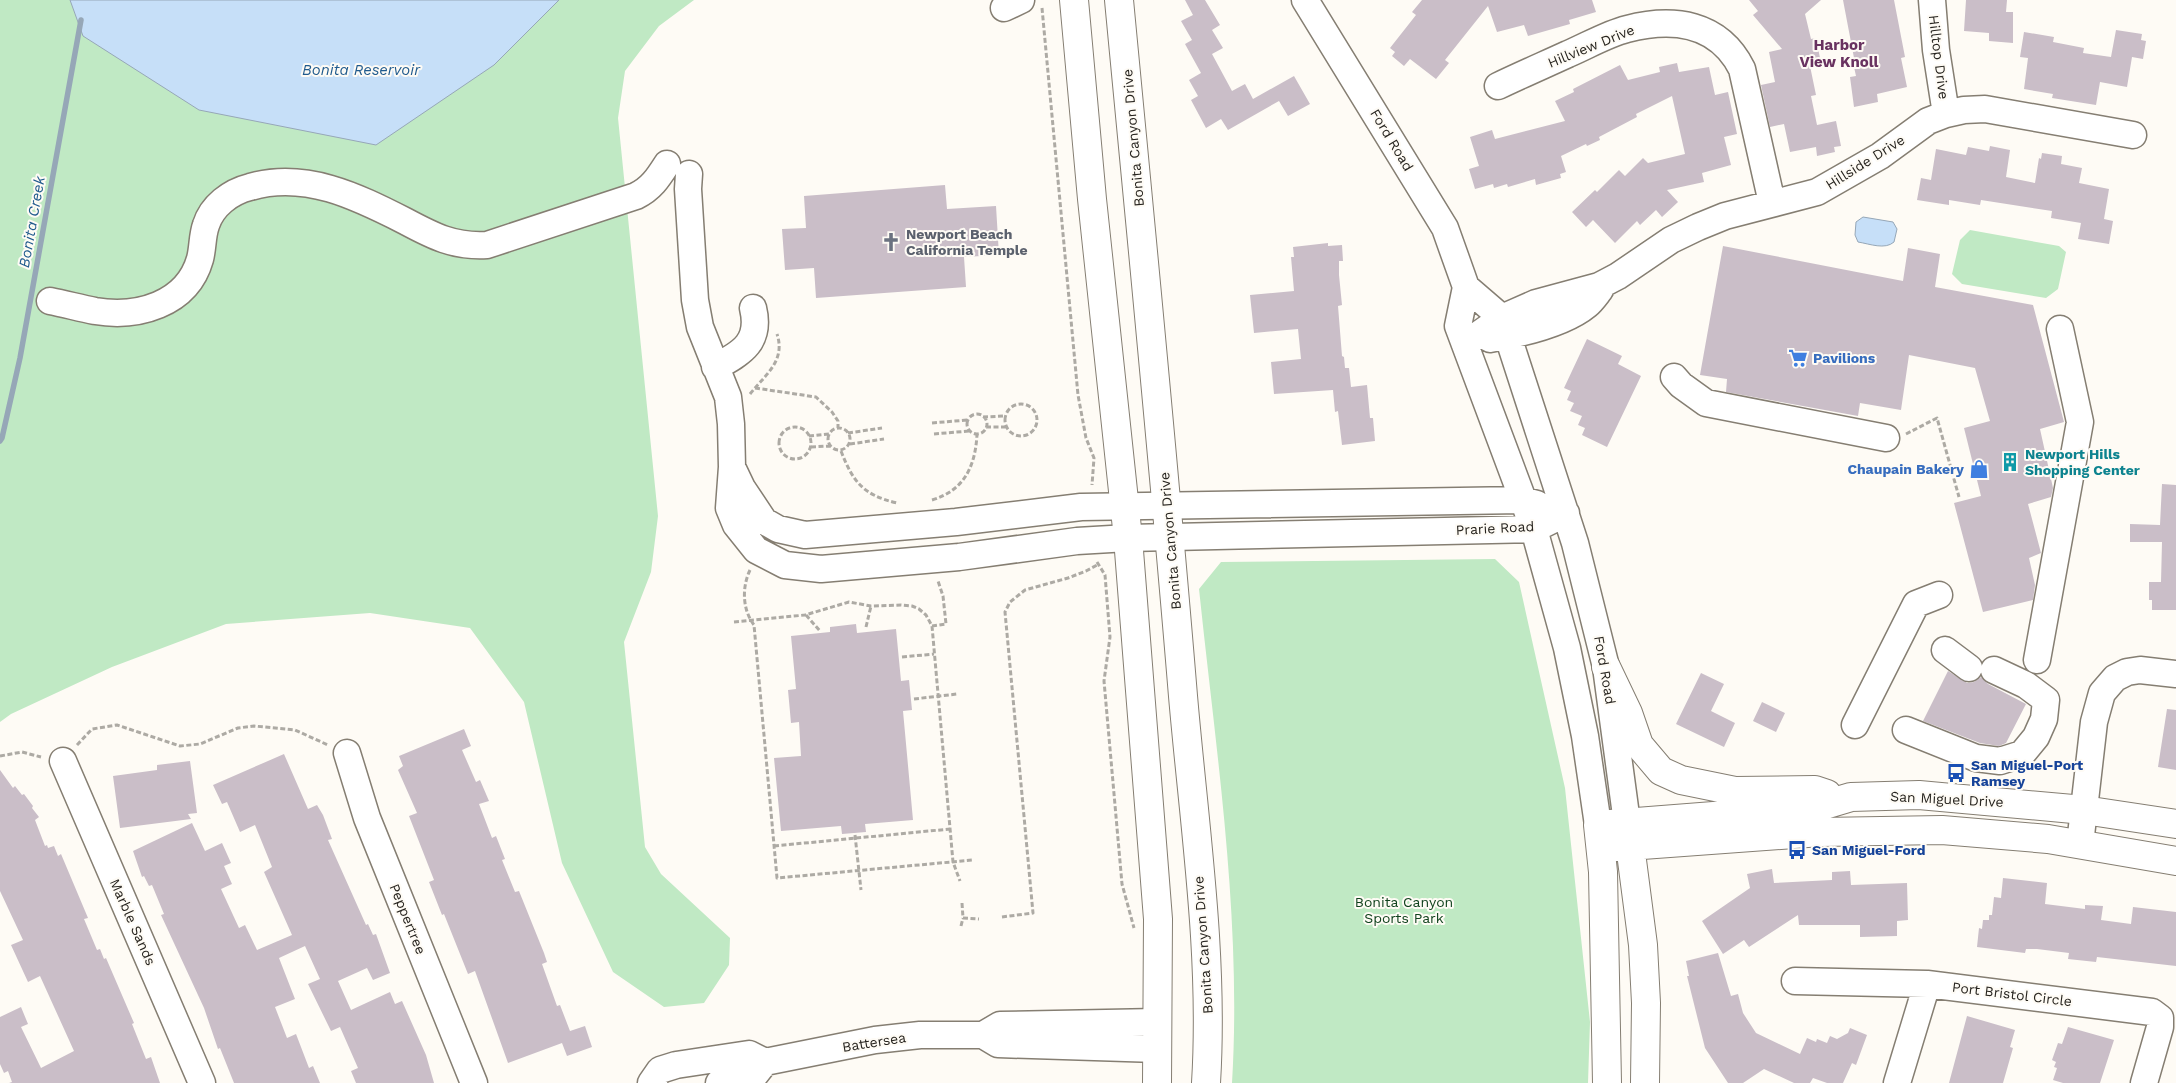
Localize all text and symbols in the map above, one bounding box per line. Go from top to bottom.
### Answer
street label: Hilltop Drive [1926,14,1952,100]
street label: Hillview Drive [1545,21,1637,71]
district label: Harbor View Knoll [1799,36,1879,71]
water label: Bonita Reservoir [302,61,421,79]
street label: Bonita Canyon Drive [1119,69,1147,207]
street label: Ford Road [1367,106,1417,174]
street label: Hillside Drive [1823,131,1907,193]
water label: Bonita Creek [15,174,49,269]
place label: Newport Beach California Temple [906,226,1028,258]
church icon: Newport Beach California Temple [880,231,902,253]
supermarket icon: Pavilions [1787,347,1809,369]
place label: Pavilions [1813,350,1876,366]
place label: Newport Hills Shopping Center [2025,446,2140,478]
building icon: Newport Hills Shopping Center [1999,451,2021,473]
shop icon: Chaupain Bakery [1968,458,1990,480]
place label: Chaupain Bakery [1847,461,1964,477]
street label: Bonita Canyon Drive [1156,472,1184,610]
street label: Prarie Road [1455,518,1535,538]
street label: Ford Road [1591,634,1619,706]
place label: San Miguel-Port Ramsey [1971,757,2083,789]
bus stop icon: San Miguel-Port Ramsey [1945,762,1967,784]
street label: San Miguel Drive [1890,788,2004,810]
bus stop icon: San Miguel-Ford [1786,839,1808,861]
place label: San Miguel-Ford [1812,842,1926,858]
street label: Marble Sands [107,876,159,968]
street label: Bonita Canyon Drive [1190,876,1216,1014]
street label: Peppertree [387,881,429,957]
park label: Bonita Canyon Sports Park [1355,894,1453,926]
street label: Port Bristol Circle [1951,979,2073,1009]
street label: Battersea [841,1029,907,1055]

